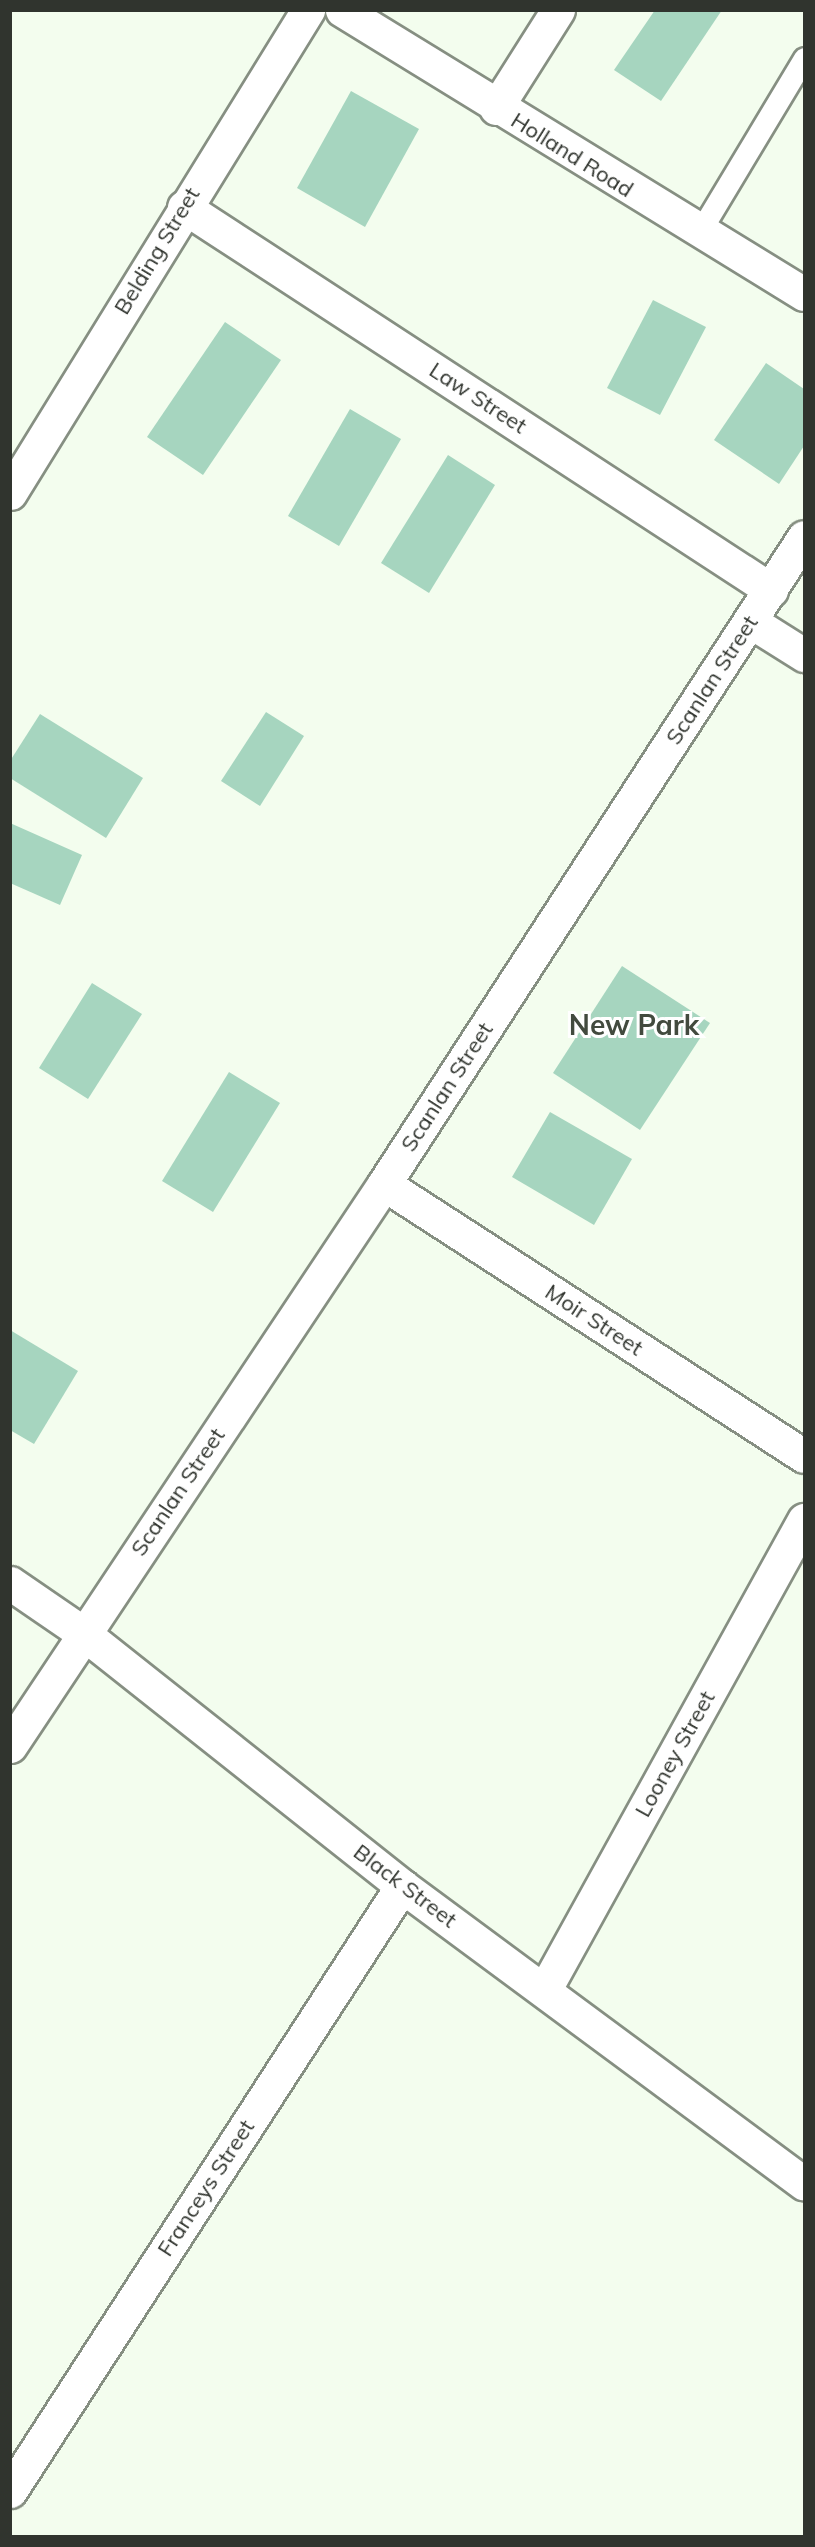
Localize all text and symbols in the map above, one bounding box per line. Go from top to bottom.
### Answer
street label: Holland Road [506,107,638,203]
street label: Belding Street [109,183,205,319]
street label: Law Street [424,357,532,439]
street label: Scanlan Street [660,611,764,749]
district label: New Park [569,1008,699,1042]
street label: Scanlan Street [395,1018,499,1156]
street label: Moir Street [540,1279,648,1361]
street label: Scanlan Street [126,1423,230,1561]
street label: Looney Street [630,1686,720,1822]
street label: Black Street [348,1839,462,1933]
street label: Franceys Street [152,2115,260,2261]

